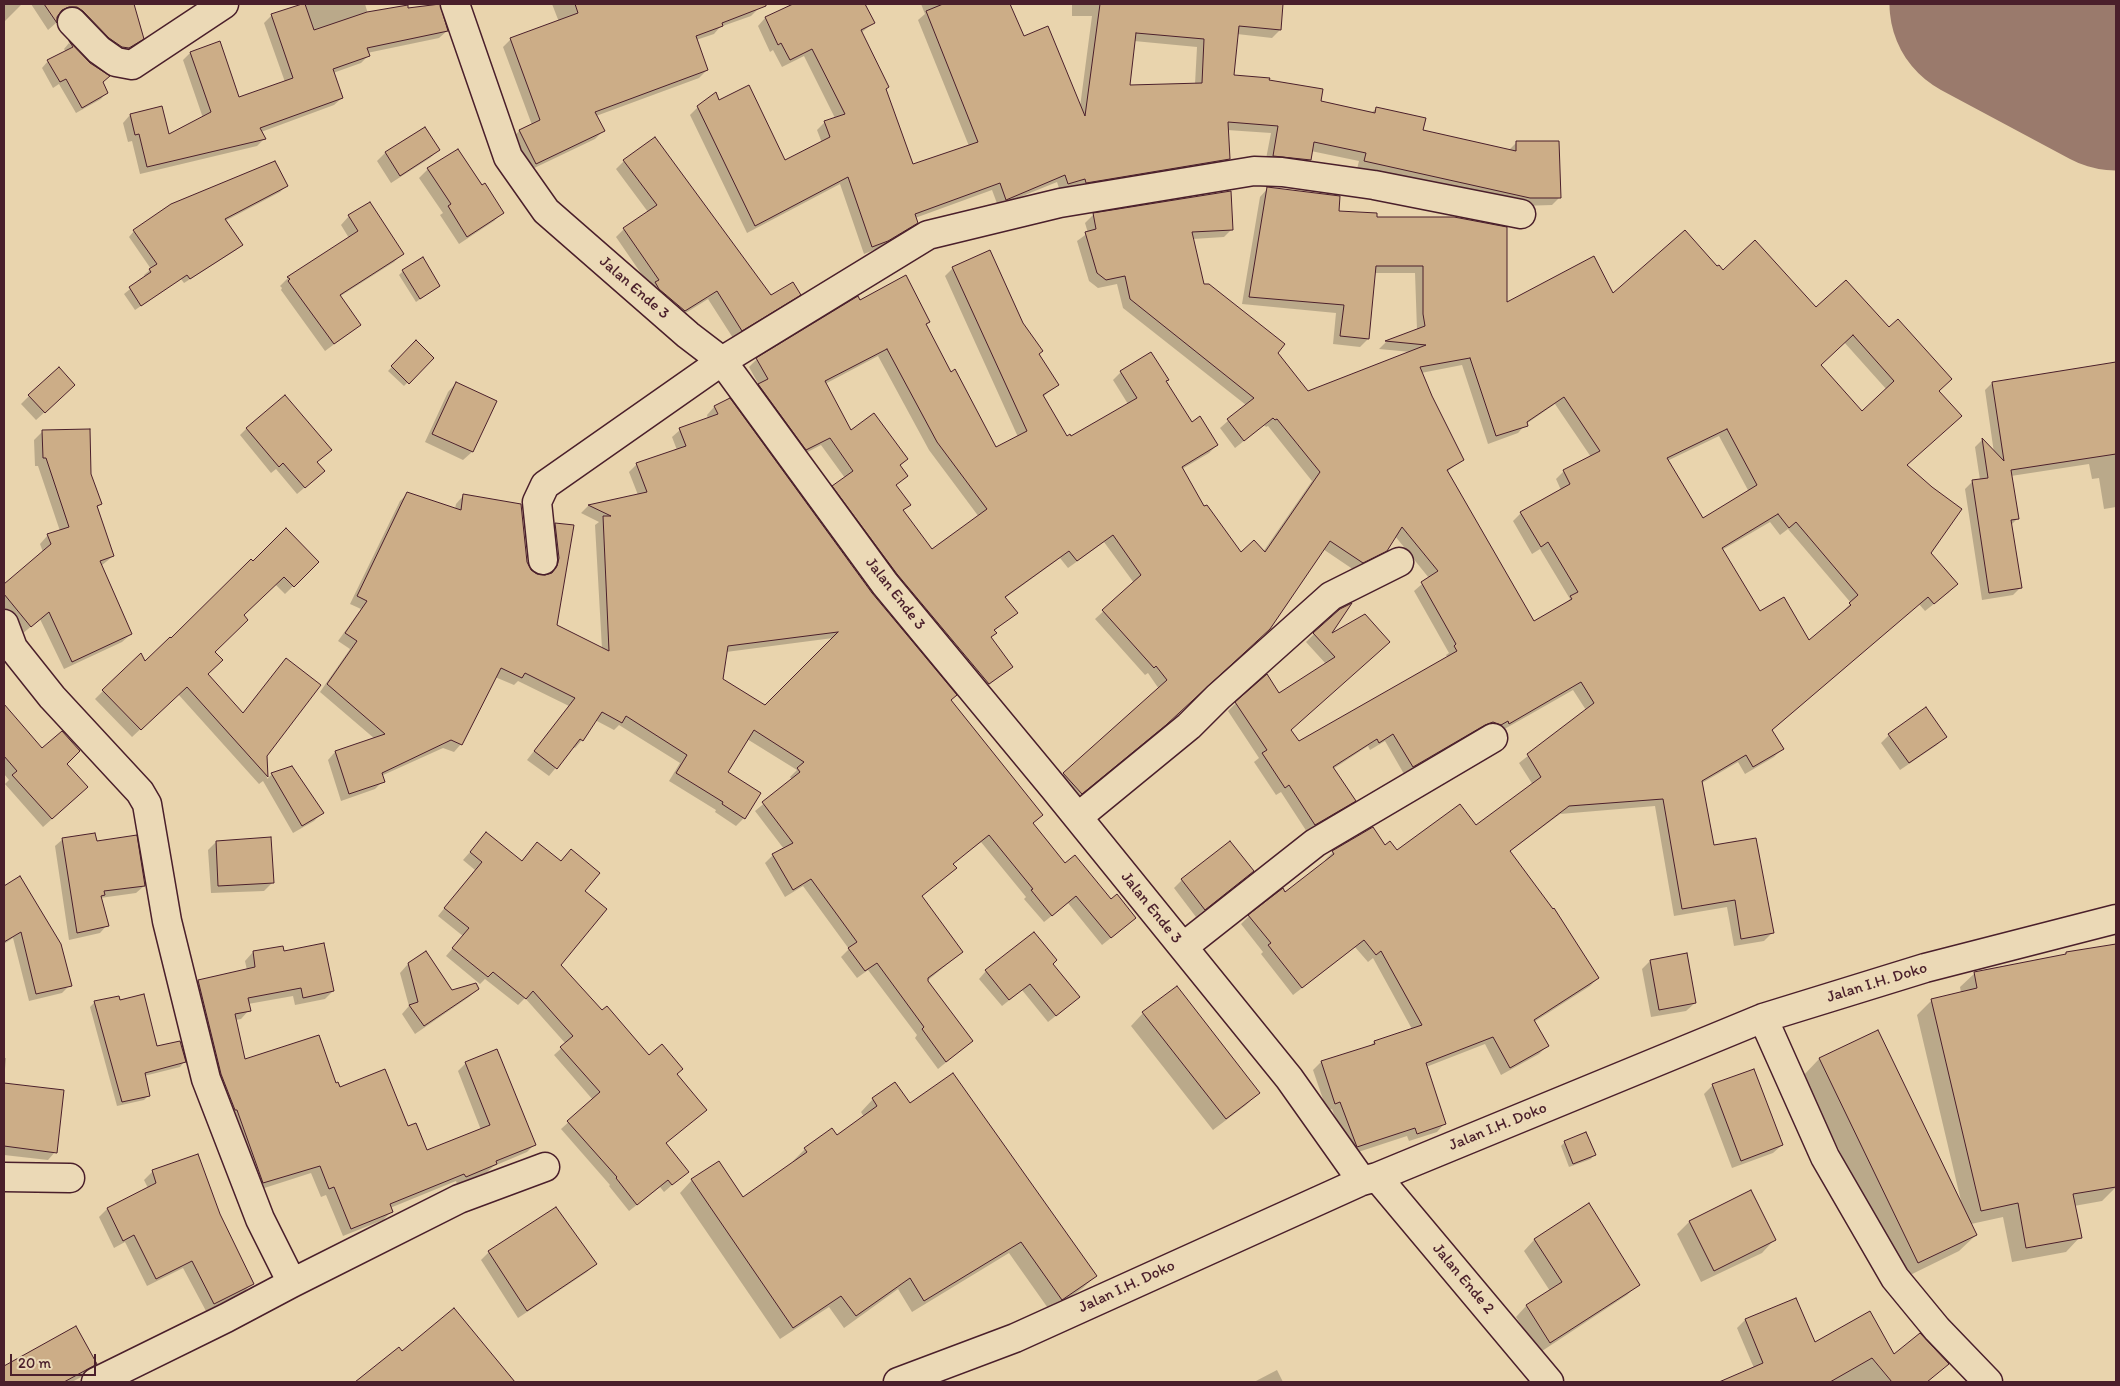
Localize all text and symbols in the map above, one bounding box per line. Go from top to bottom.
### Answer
street label: Jalan Ende 3 [595,252,673,324]
street label: Jalan Ende 3 [861,554,929,634]
street label: Jalan Ende 3 [1116,868,1186,948]
street label: Jalan I.H. Doko [1824,959,1930,1007]
street label: Jalan I.H. Doko [1446,1099,1550,1155]
street label: Jalan Ende 2 [1428,1240,1498,1318]
street label: Jalan I.H. Doko [1076,1256,1178,1318]
scale bar [12,1344,99,1376]
text: 20 m [18,1354,51,1372]

